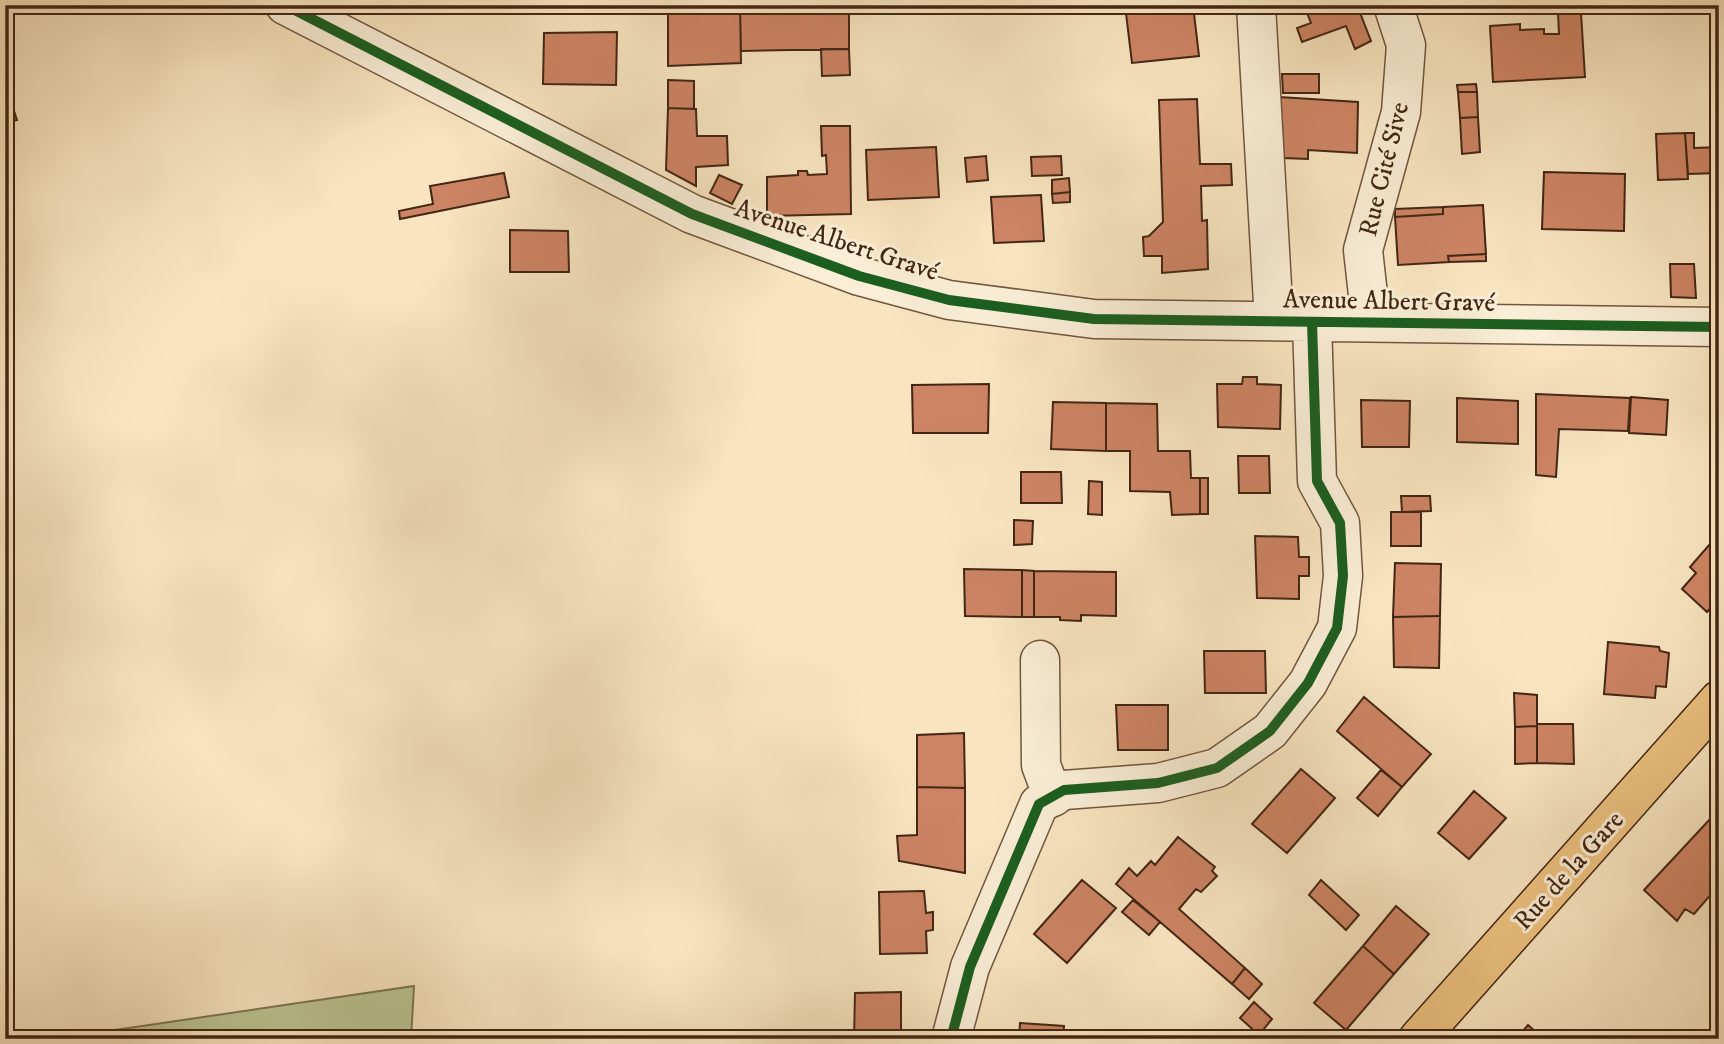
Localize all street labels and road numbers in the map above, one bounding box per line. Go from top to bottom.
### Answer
street label: Rue Cité Sive [1352,99,1417,240]
street label: Avenue Albert Gravé [730,192,943,289]
street label: Avenue Albert Gravé [1283,283,1496,320]
street label: Rue de la Gare [1507,804,1631,938]

